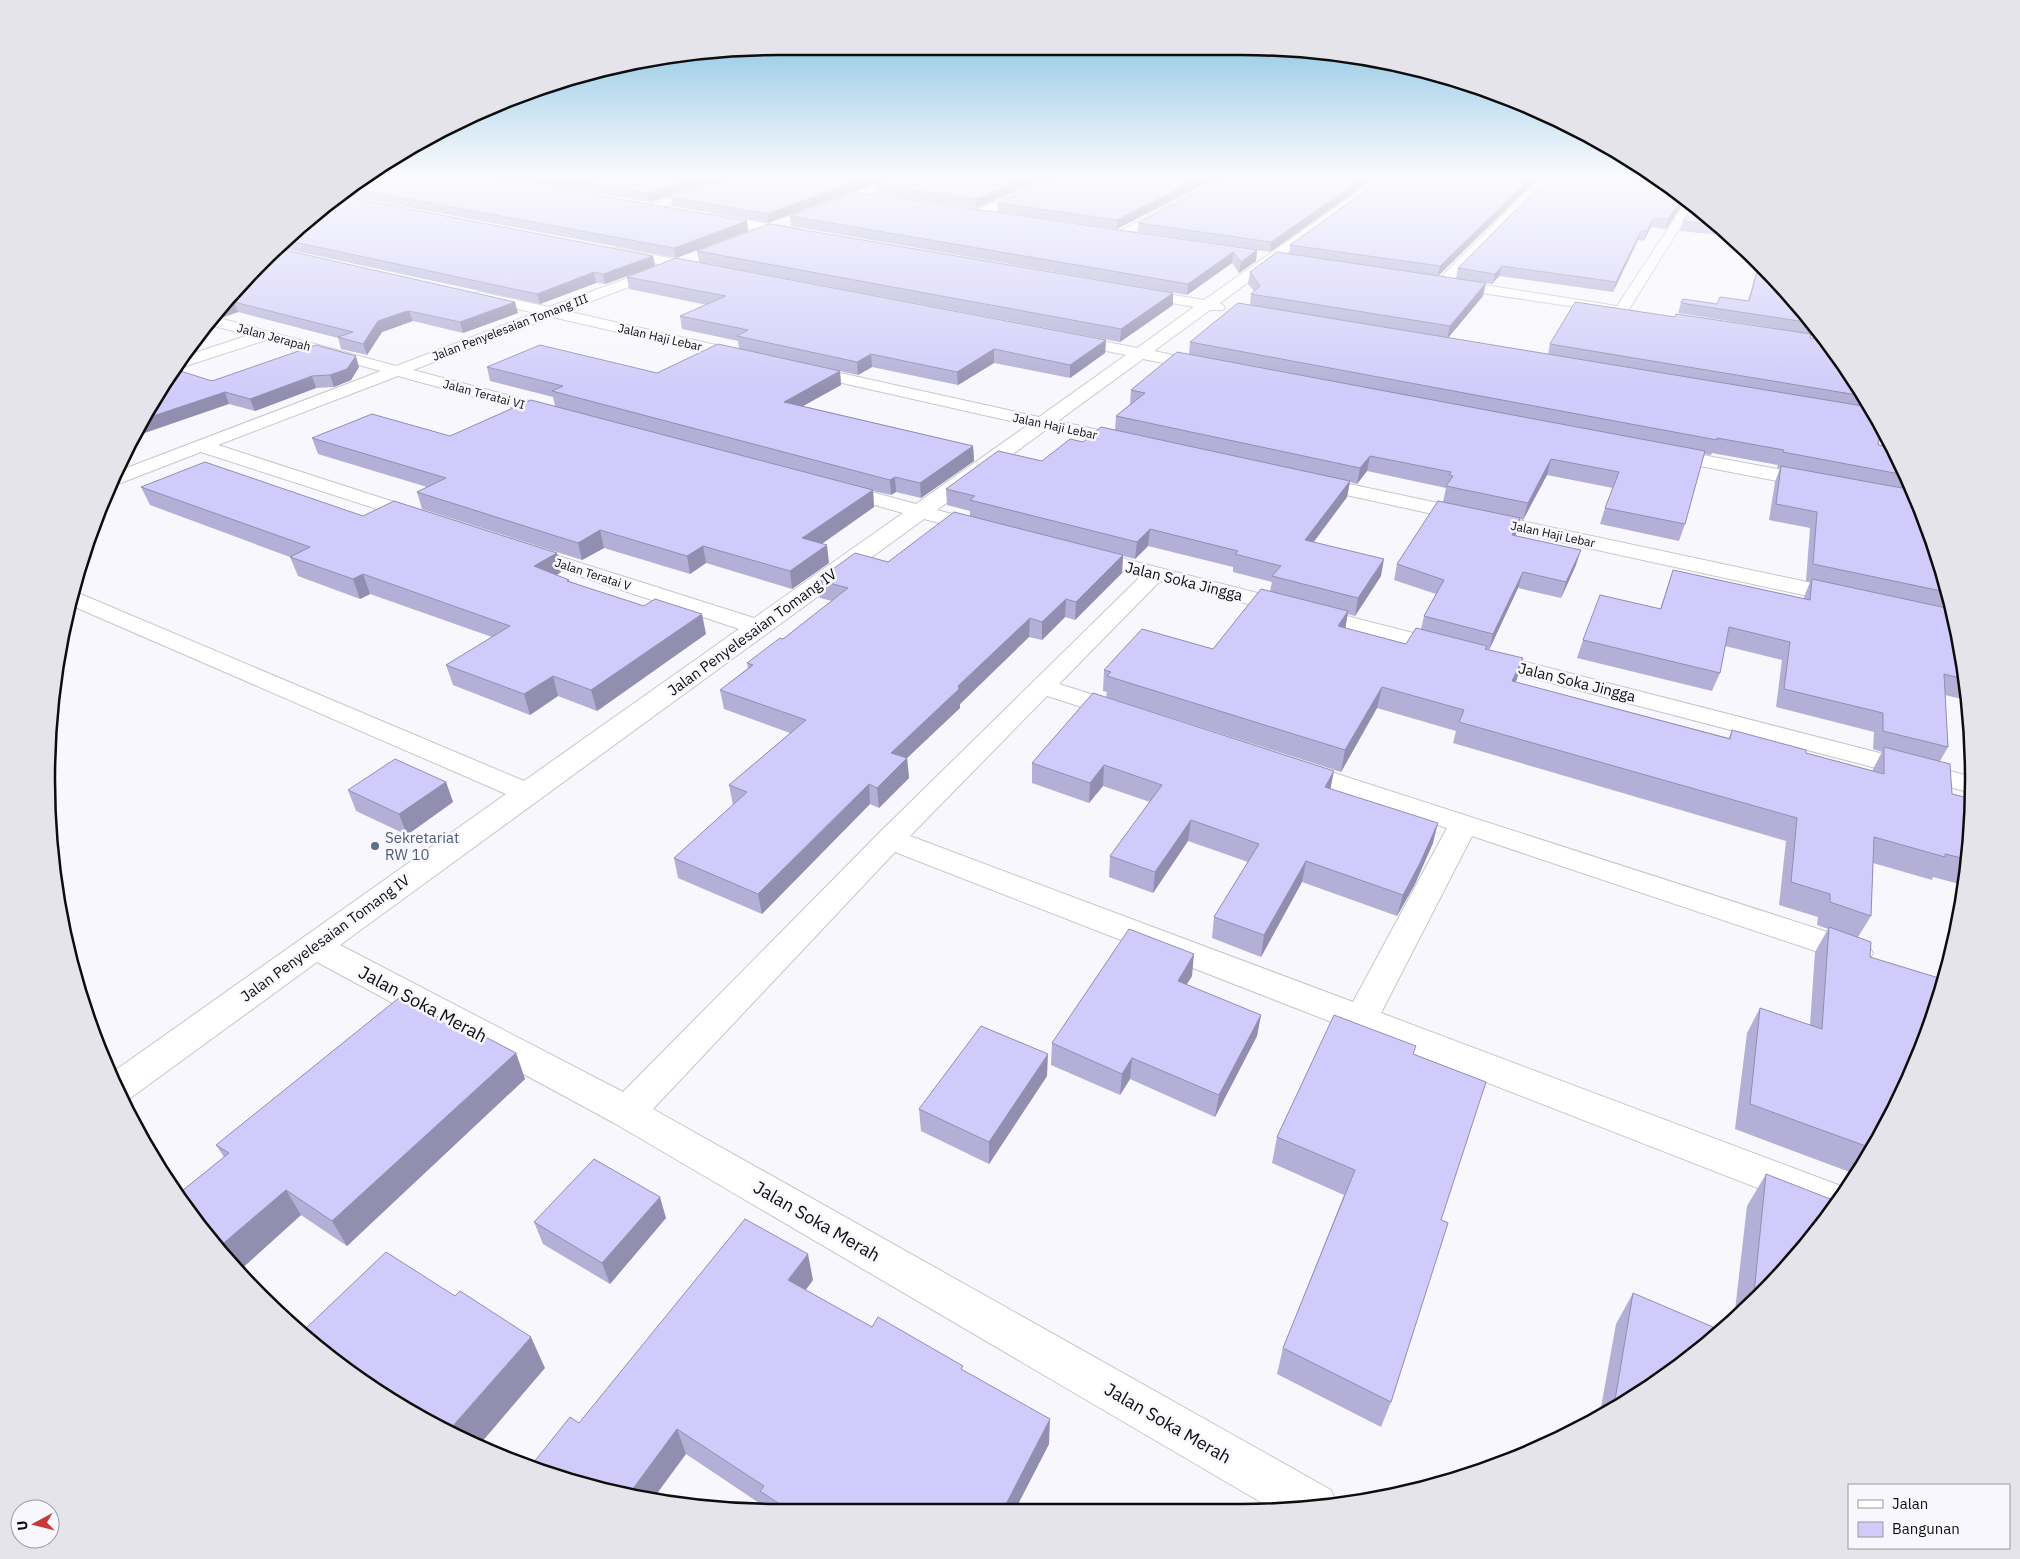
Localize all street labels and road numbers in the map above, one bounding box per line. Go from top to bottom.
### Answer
street label: Jalan Penyelesaian Tomang III [430,290,590,364]
street label: Jalan Jerapah [236,320,312,354]
street label: Jalan Haji Lebar [616,320,704,354]
street label: Jalan Teratai VI [442,376,527,412]
street label: Jalan Haji Lebar [1011,410,1099,442]
street label: Jalan Haji Lebar [1509,518,1597,550]
street label: Jalan Teratai V [553,555,634,594]
street label: Jalan Soka Jingga [1123,557,1245,605]
street label: Jalan Penyelesaian Tomang IV [664,564,840,700]
street label: Jalan Soka Jingga [1516,658,1638,706]
street label: Jalan Penyelesaian Tomang IV [237,870,413,1006]
street label: Jalan Soka Merah [355,960,491,1048]
street label: Jalan Soka Merah [750,1175,884,1267]
street label: Jalan Soka Merah [1101,1377,1235,1469]

